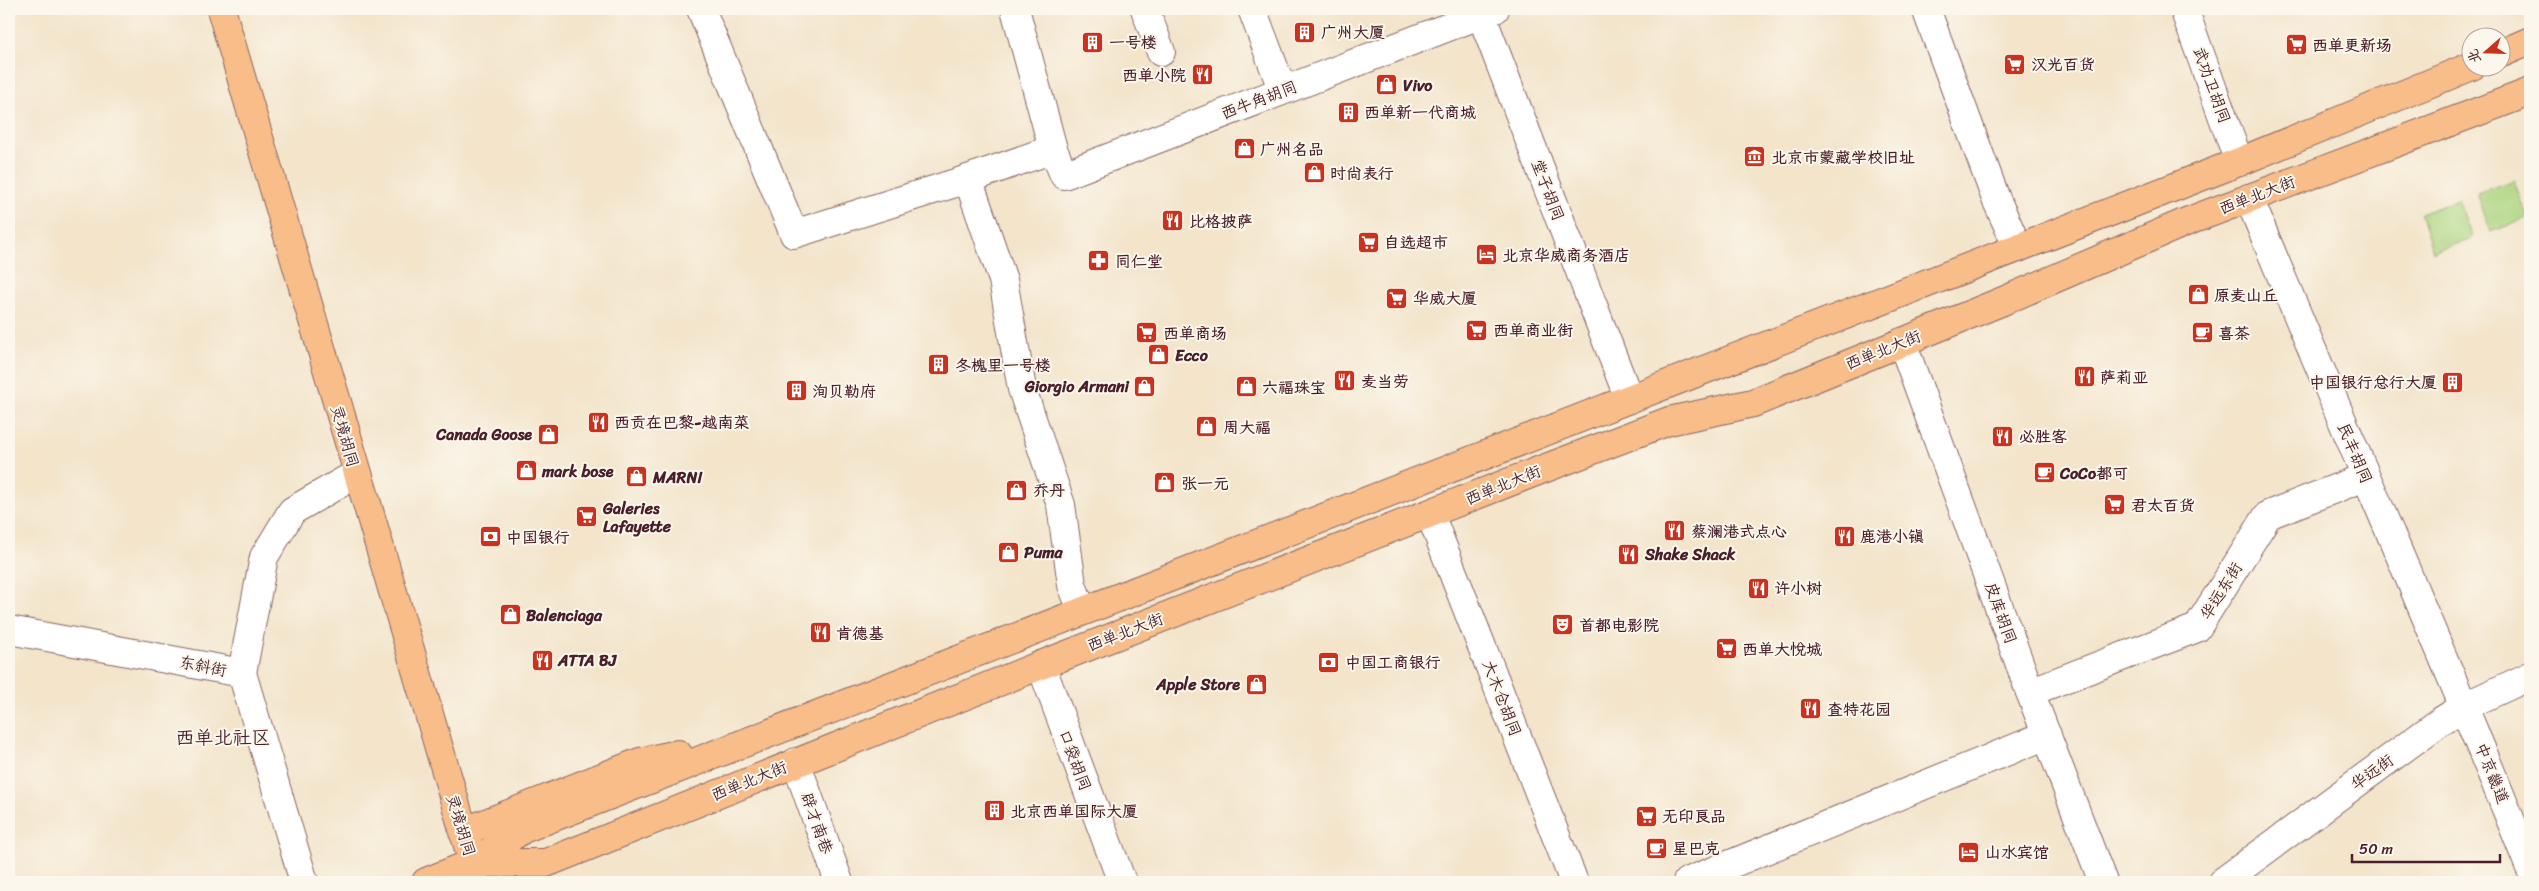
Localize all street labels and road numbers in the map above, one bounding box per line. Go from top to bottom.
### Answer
street label: 武功卫胡同 [2185,42,2239,128]
street label: 西牛角胡同 [1216,72,1302,128]
street label: 堂子胡同 [1523,155,1573,225]
street label: 西单北大街 [2214,167,2300,223]
street label: 西单北大街 [1840,322,1926,378]
street label: 灵境胡同 [322,401,368,471]
street label: 民丰胡同 [2329,418,2381,488]
street label: 西单北大街 [1460,457,1546,513]
street label: 华远东街 [2192,556,2250,626]
street label: 皮库胡同 [1976,578,2026,648]
street label: 西单北大街 [1082,604,1168,660]
street label: 东斜街 [177,647,229,685]
street label: 大木仓胡同 [1474,655,1530,741]
street label: 口袋胡同 [1050,725,1100,795]
street label: 中京畿道 [2467,738,2517,808]
street label: 华远街 [2344,746,2400,798]
street label: 西单北大街 [706,753,792,809]
street label: 辟才南巷 [792,788,842,858]
street label: 灵境胡同 [438,790,484,860]

